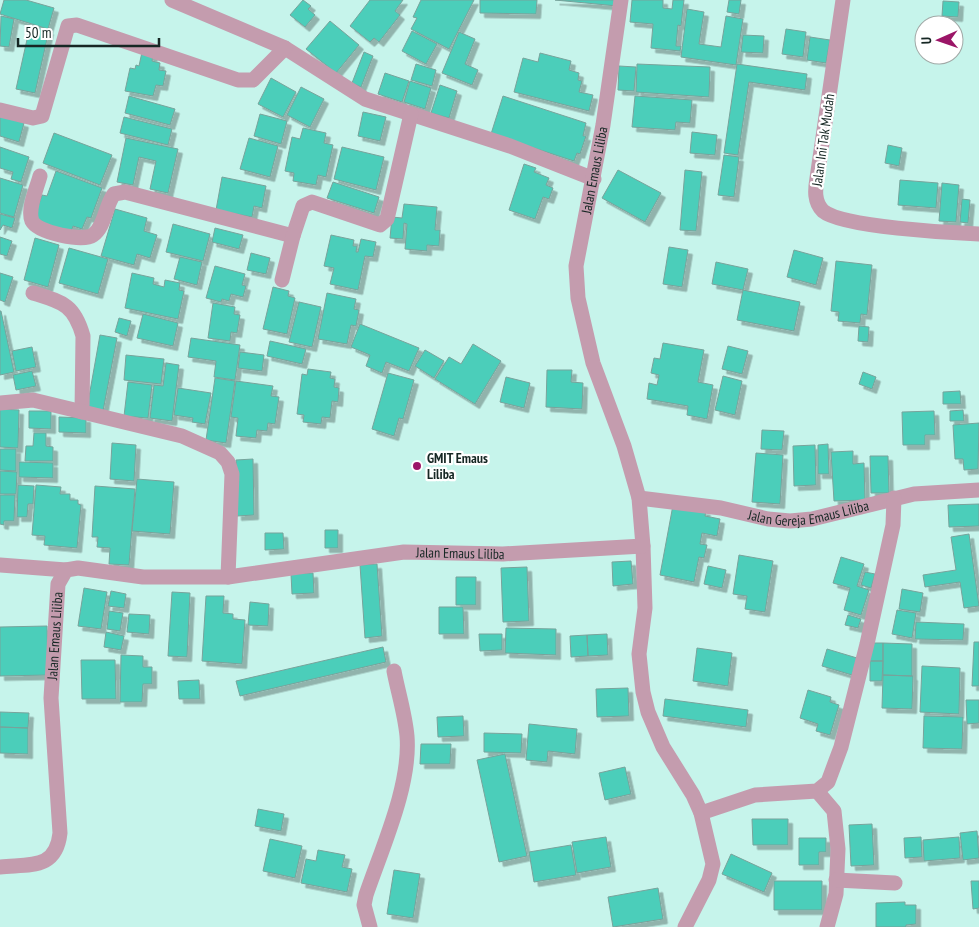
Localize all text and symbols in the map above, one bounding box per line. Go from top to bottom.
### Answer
scale bar [18,15,159,47]
north arrow [914,15,964,65]
text: 50 m [25,23,51,42]
text: U [917,37,935,44]
street label: Jalan Ini Tak Mudah [807,92,838,189]
street label: Jalan Emaus Liliba [577,125,611,216]
place label: GMIT Emaus Liliba [427,449,488,483]
marker: GMIT Emaus Liliba [411,460,423,472]
street label: Jalan Gereja Emaus Liliba [745,496,871,530]
street label: Jalan Emaus Liliba [415,543,505,563]
street label: Jalan Emaus Liliba [43,591,67,681]

